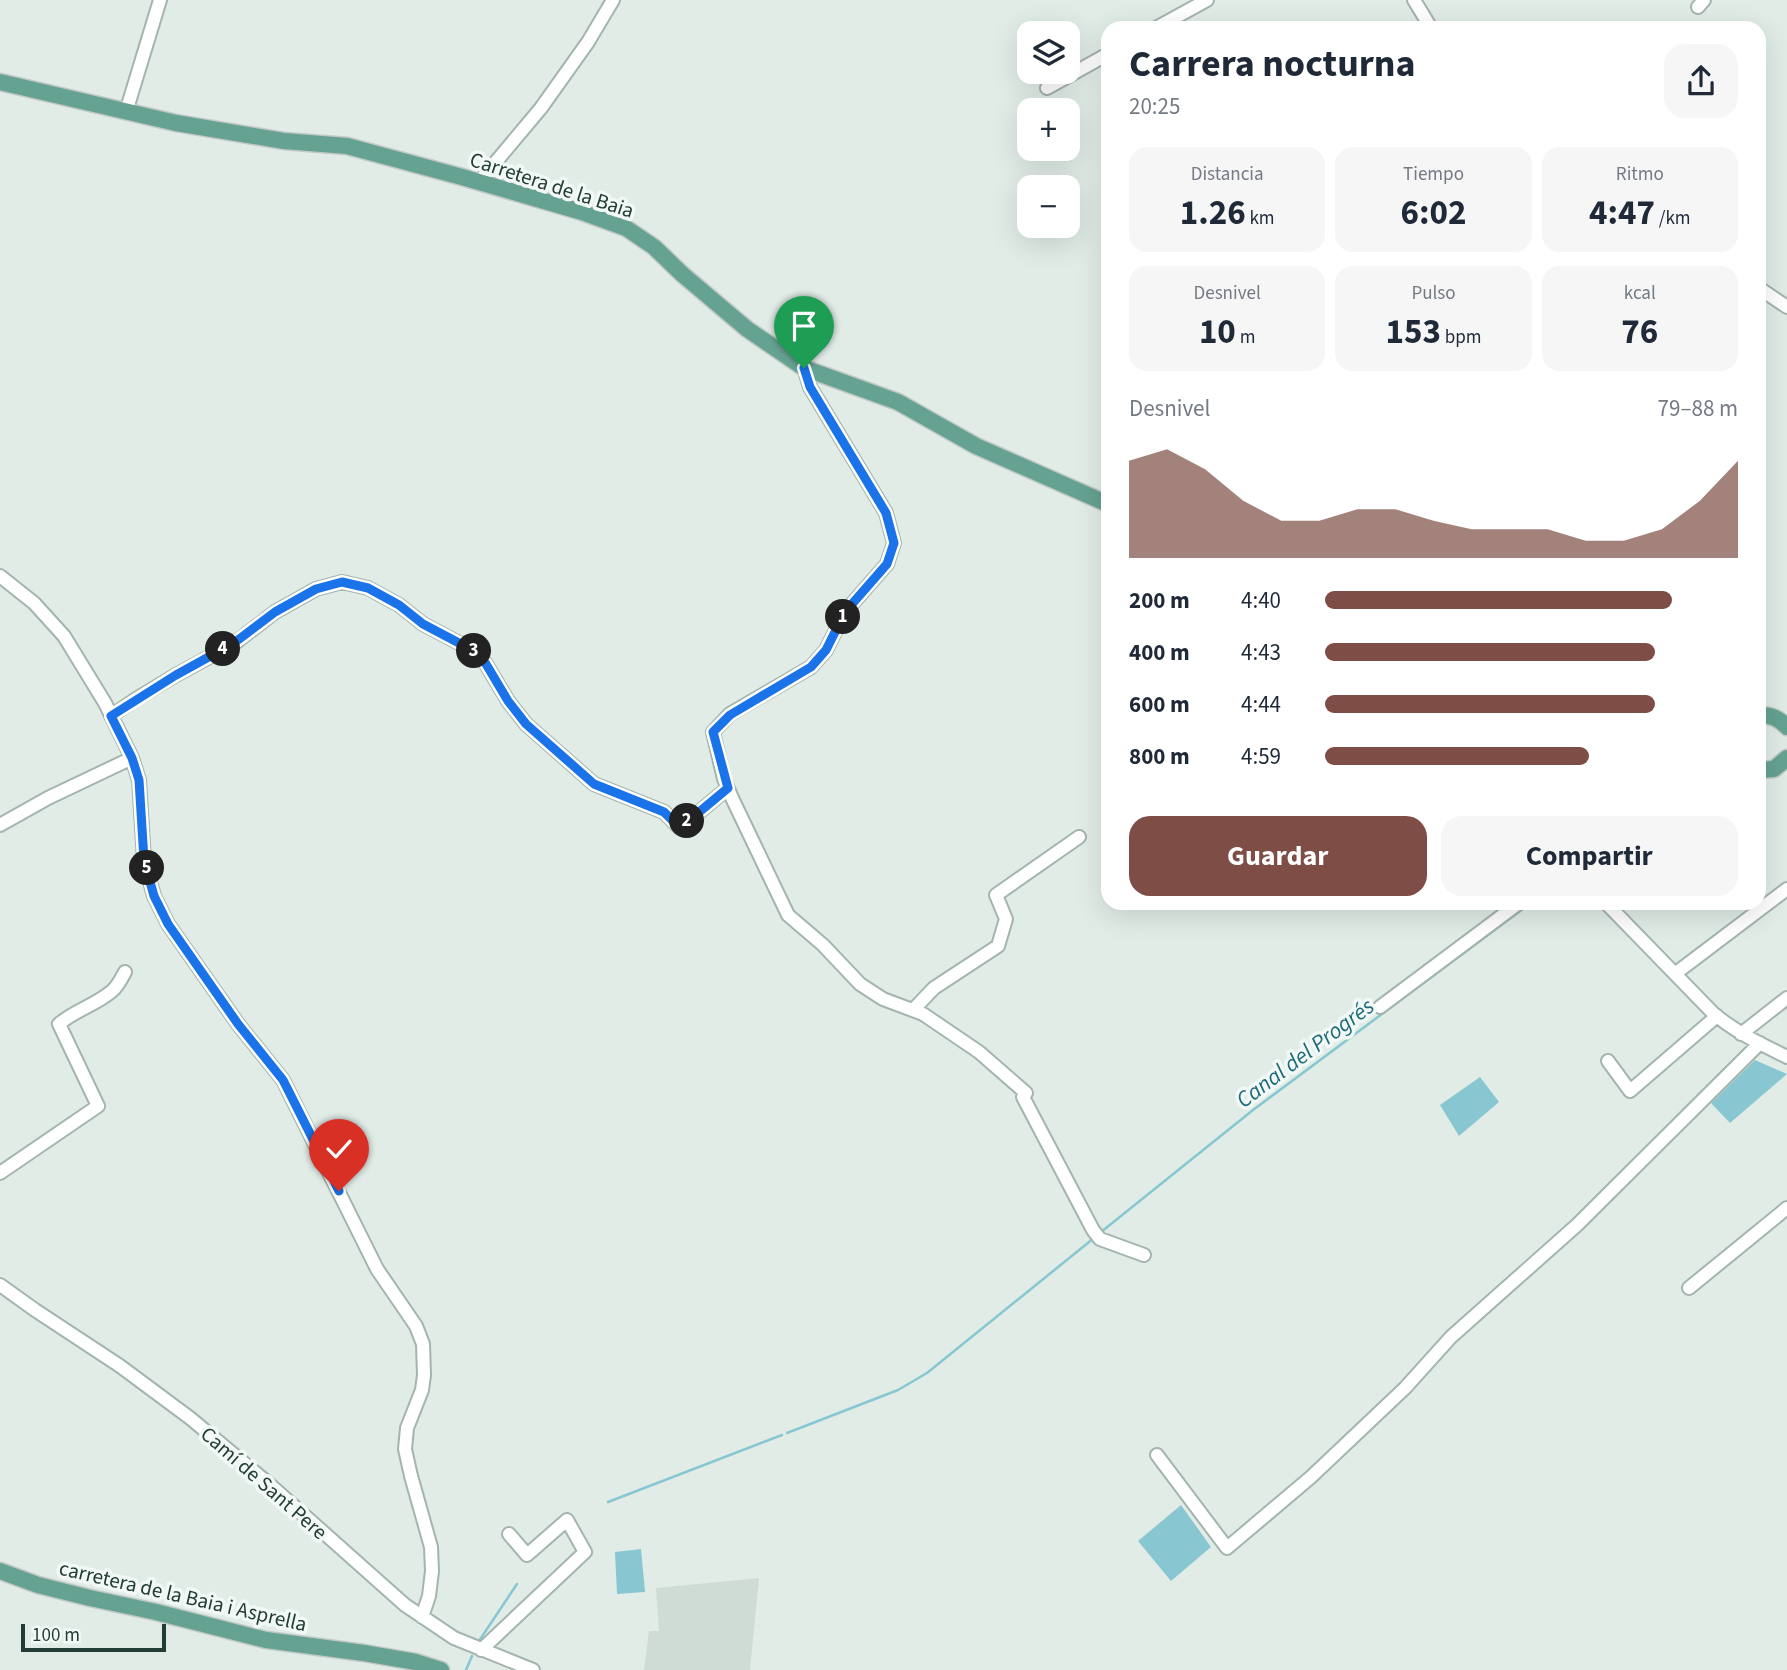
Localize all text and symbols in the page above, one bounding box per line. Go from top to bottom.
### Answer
map controls [1017,21,1080,238]
button: layers [1017,21,1080,84]
text: Carrera nocturna [1129,37,1416,91]
button: share [1664,44,1738,118]
text: 20:25 [1129,90,1180,123]
button: + [1017,98,1080,161]
street label: Carretera de la Baia [466,144,638,226]
text: Distancia [1191,161,1264,188]
text: Tiempo [1403,161,1464,188]
text: Ritmo [1616,161,1664,188]
button: − [1017,175,1080,238]
text: 1.26 [1180,188,1246,238]
text: 6:02 [1401,188,1466,238]
text: 4:47 [1589,188,1655,238]
text: km [1246,205,1275,232]
text: /km [1655,205,1691,232]
text: Desnivel [1194,280,1261,307]
text: Pulso [1411,280,1456,307]
text: kcal [1624,280,1656,307]
pin [774,296,834,368]
icon: arrive [785,307,823,345]
text: 10 [1199,307,1236,357]
text: 153 [1385,307,1441,357]
text: 76 [1621,307,1658,357]
text: m [1236,324,1255,351]
text: bpm [1441,324,1482,351]
text: Desnivel [1129,392,1210,425]
text: 79–88 m [1658,392,1738,425]
text: 200 m [1129,584,1190,617]
text: 4:40 [1241,584,1281,617]
pin: 1 [826,600,860,634]
text: 1 [837,603,848,630]
pin: 4 [206,632,241,666]
pin: 3 [456,634,491,668]
text: 4 [217,635,228,662]
text: 400 m [1129,636,1190,669]
text: 4:43 [1241,636,1281,669]
text: 3 [468,637,479,664]
text: 600 m [1129,688,1190,721]
text: 4:44 [1241,688,1281,721]
text: 800 m [1129,740,1190,773]
text: 4:59 [1241,740,1281,773]
pin: 2 [670,804,704,838]
text: 2 [681,807,692,834]
button: Guardar [1129,816,1427,896]
button: Compartir [1441,816,1738,896]
pin: 5 [130,850,164,886]
text: 5 [141,854,152,881]
water label: Canal del Progrés [1229,990,1381,1116]
pin [309,1119,369,1191]
icon: check [320,1130,358,1168]
street label: Camí de Sant Pere [194,1419,334,1547]
street label: carretera de la Baia i Asprella [56,1553,310,1639]
scale bar [21,1621,166,1653]
text: 100 m [32,1622,80,1649]

